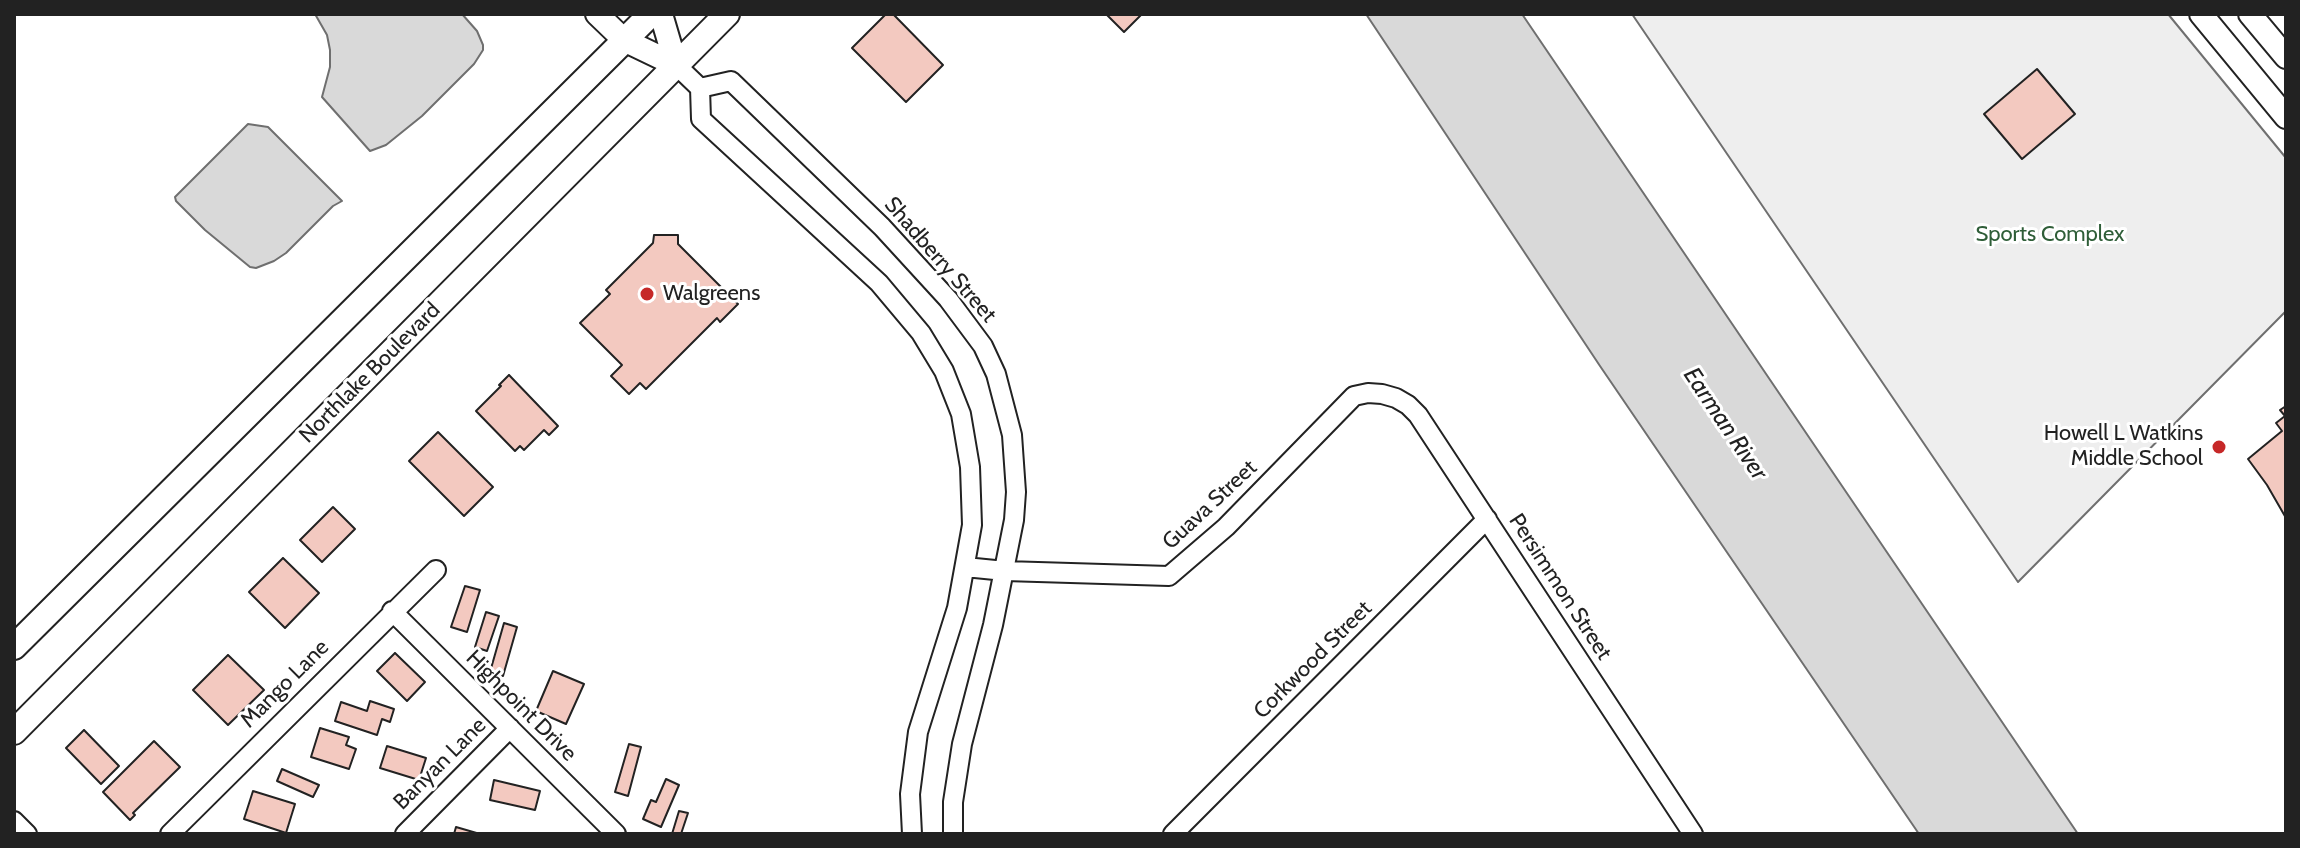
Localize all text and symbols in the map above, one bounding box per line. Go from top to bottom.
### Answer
street label: Shadberry Street [878,192,1002,328]
park label: Sports Complex [1975,222,2125,248]
place label: Walgreens [663,281,760,307]
marker: Walgreens [638,285,656,303]
street label: Northlake Boulevard [294,297,446,449]
water label: Earman River [1677,362,1773,486]
place label: Howell L Watkins Middle School [2044,421,2203,472]
marker: Howell L Watkins Middle School [2210,438,2228,456]
street label: Guava Street [1157,455,1263,555]
street label: Persimmon Street [1503,509,1617,665]
street label: Corkwood Street [1249,596,1377,724]
street label: Mango Lane [235,634,335,734]
street label: Highpoint Drive [460,645,582,767]
street label: Banyan Lane [388,712,492,816]

